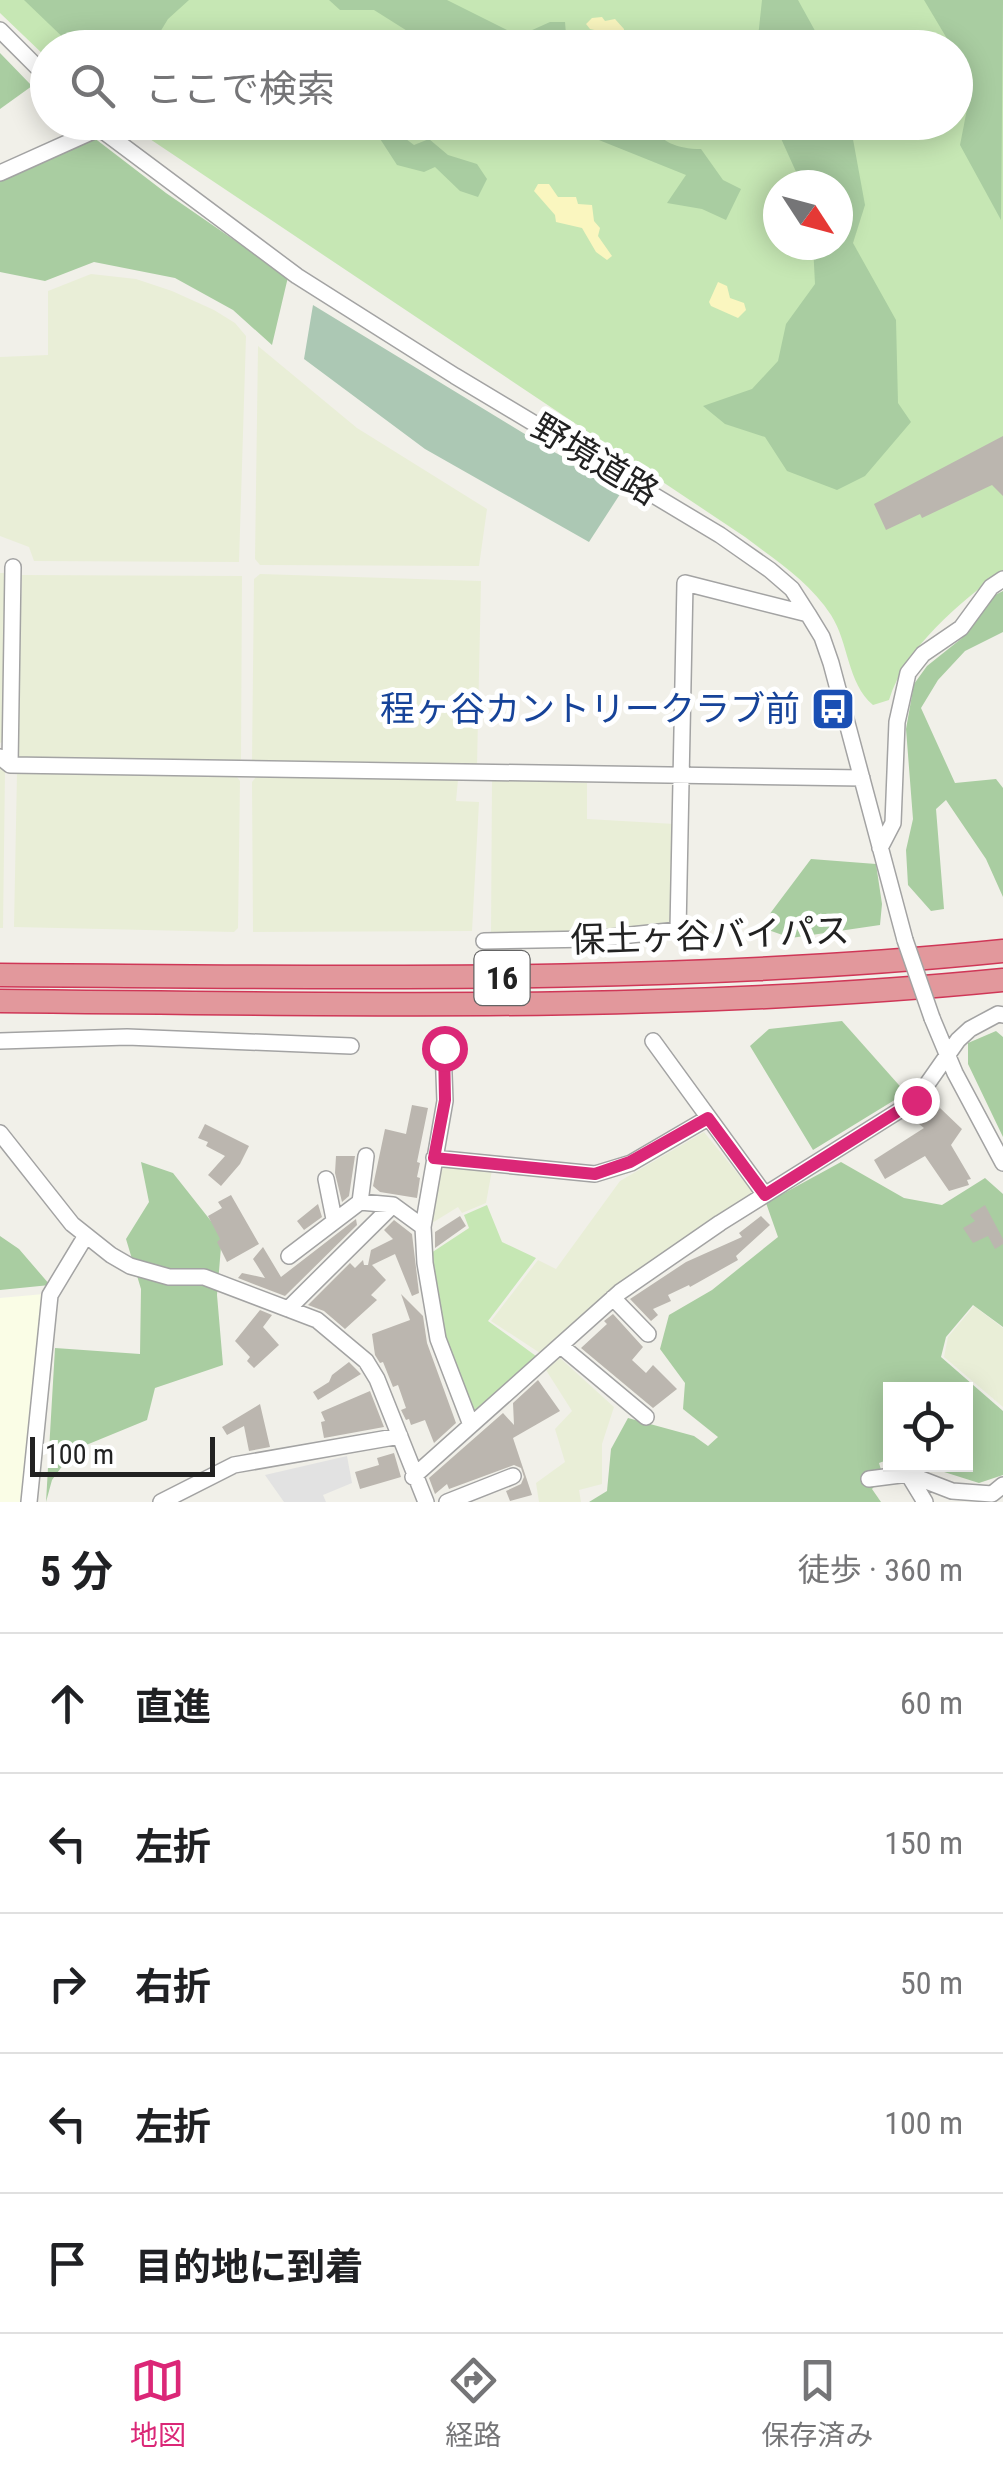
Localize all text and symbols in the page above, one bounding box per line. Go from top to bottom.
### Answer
search box [30,30,973,140]
icon: search [65,58,120,113]
text: ここで検索 [145,67,335,111]
north arrow [763,170,853,260]
street label: 野境道路 [524,406,666,514]
bus stop icon: 程ヶ谷カントリークラブ前 [810,686,856,732]
place label: 程ヶ谷カントリークラブ前 [380,689,800,730]
street label: 保土ヶ谷バイパス [570,911,850,961]
road number: 16 [474,951,530,1005]
route start [422,1026,468,1072]
route end [894,1078,940,1124]
map controls [883,1382,973,1472]
button: locate [883,1382,973,1472]
scale bar [30,1432,215,1476]
text: 100 m [45,1438,114,1471]
text: 5 分 [40,1547,113,1596]
text: 徒歩 · 360 m [798,1551,963,1589]
icon: ahead [40,1676,95,1731]
text: 60 m [900,1684,963,1722]
text: 直進 [135,1685,211,1729]
icon: left [40,1816,95,1871]
text: 150 m [884,1824,963,1862]
text: 左折 [135,1825,211,1869]
icon: right [40,1956,95,2011]
text: 50 m [900,1964,963,2002]
text: 右折 [135,1965,211,2009]
icon: left [40,2096,95,2151]
text: 100 m [884,2104,963,2142]
text: 左折 [135,2105,211,2149]
icon: arrive [40,2236,95,2291]
text: 目的地に到着 [135,2245,363,2289]
tab: 地図 [130,2353,186,2453]
tab: 経路 [445,2353,501,2453]
tab: 保存済み [761,2353,873,2453]

